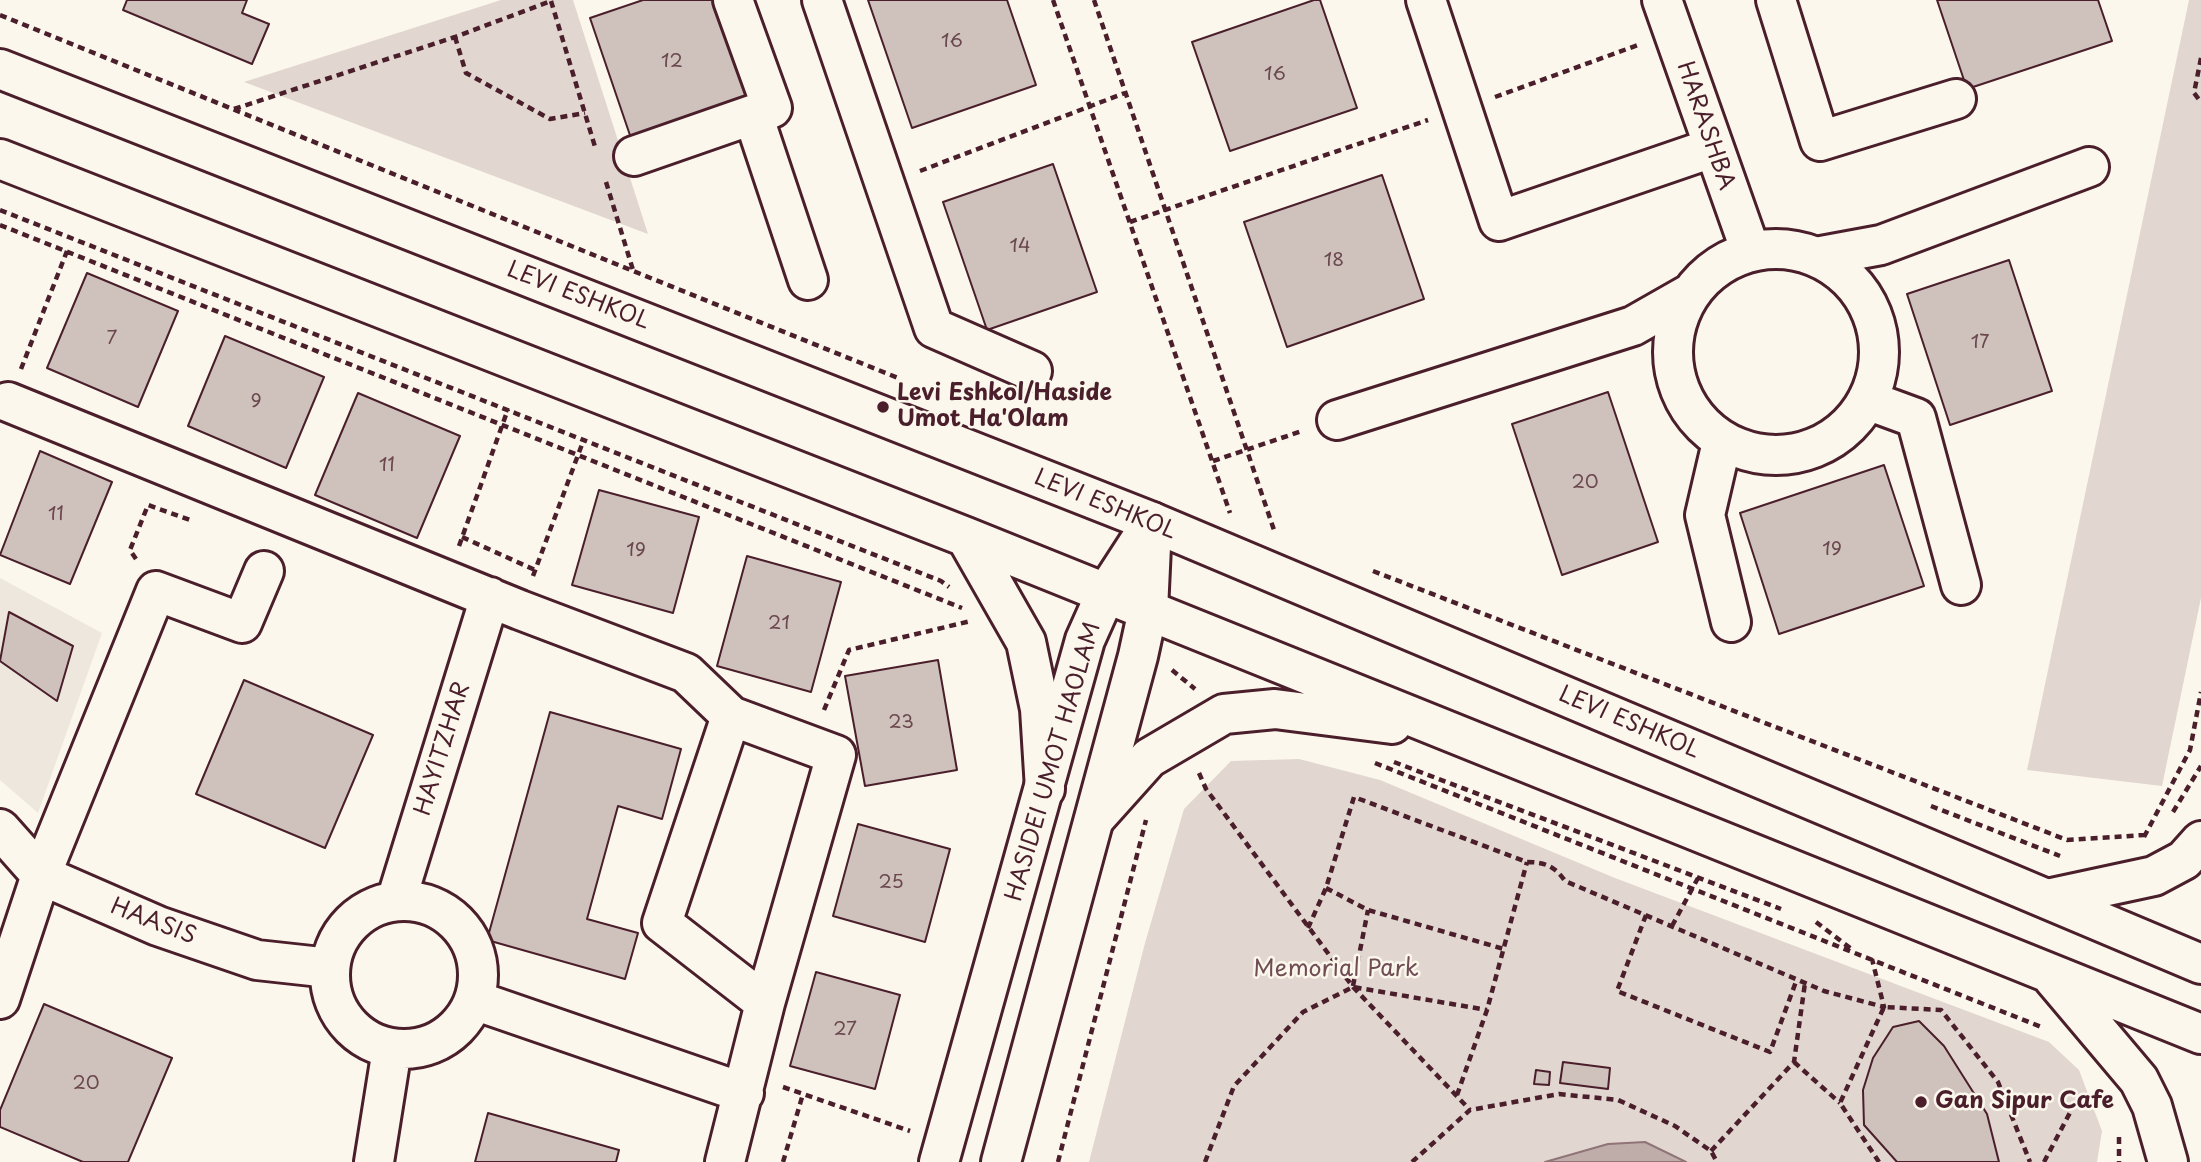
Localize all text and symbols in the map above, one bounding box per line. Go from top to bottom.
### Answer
house number: 16 [941,31,963,53]
house number: 12 [661,51,683,73]
street label: HARASHBA [1670,58,1740,194]
house number: 16 [1264,64,1286,86]
house number: 14 [1009,236,1031,258]
house number: 18 [1324,250,1344,272]
street label: LEVI ESHKOL [503,256,653,336]
house number: 7 [107,328,117,350]
house number: 17 [1971,332,1989,354]
place label: Levi Eshkol/Haside Umot Ha'Olam [897,380,1112,434]
house number: 9 [250,391,262,413]
marker: Levi Eshkol/Haside Umot Ha'Olam [875,399,891,415]
house number: 11 [379,455,395,477]
street label: LEVI ESHKOL [1030,464,1180,546]
house number: 20 [1571,472,1599,494]
house number: 11 [48,504,64,526]
house number: 19 [1822,539,1842,561]
house number: 19 [626,540,646,562]
house number: 21 [768,613,790,635]
street label: HASIDEI UMOT HAOLAM [1001,619,1107,905]
street label: HAYITZHAR [410,679,476,819]
street label: LEVI ESHKOL [1554,681,1704,765]
house number: 23 [888,712,914,734]
house number: 25 [878,872,904,894]
street label: HAASIS [106,893,200,951]
park label: Memorial Park [1253,956,1419,984]
house number: 27 [833,1019,857,1041]
house number: 20 [72,1073,100,1095]
place label: Gan Sipur Cafe [1935,1088,2114,1116]
marker: Gan Sipur Cafe [1913,1094,1929,1110]

